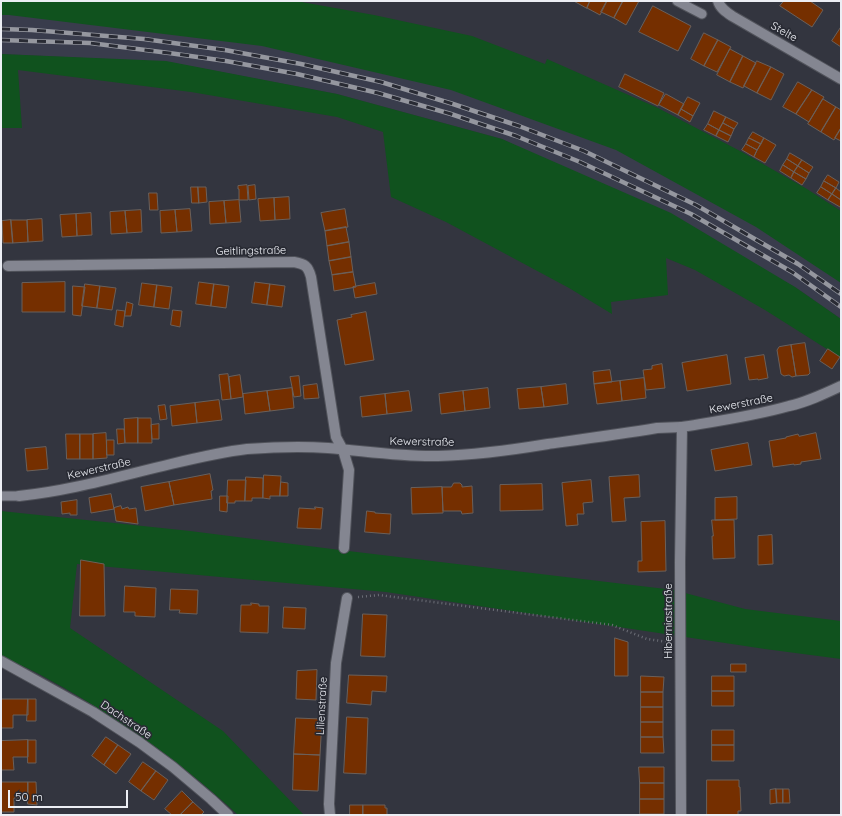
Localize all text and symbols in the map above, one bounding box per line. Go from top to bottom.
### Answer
street label: Stelte [768,19,800,45]
street label: Geitlingstraße [216,244,286,258]
street label: Kewerstraße [708,391,774,417]
street label: Kewerstraße [390,435,454,449]
street label: Kewerstraße [66,455,132,483]
street label: Hiberniastraße [662,583,676,659]
street label: Lilienstraße [314,677,330,735]
street label: Dachstraße [98,698,154,742]
scale bar [10,782,130,808]
text: 50 m [15,789,43,804]

